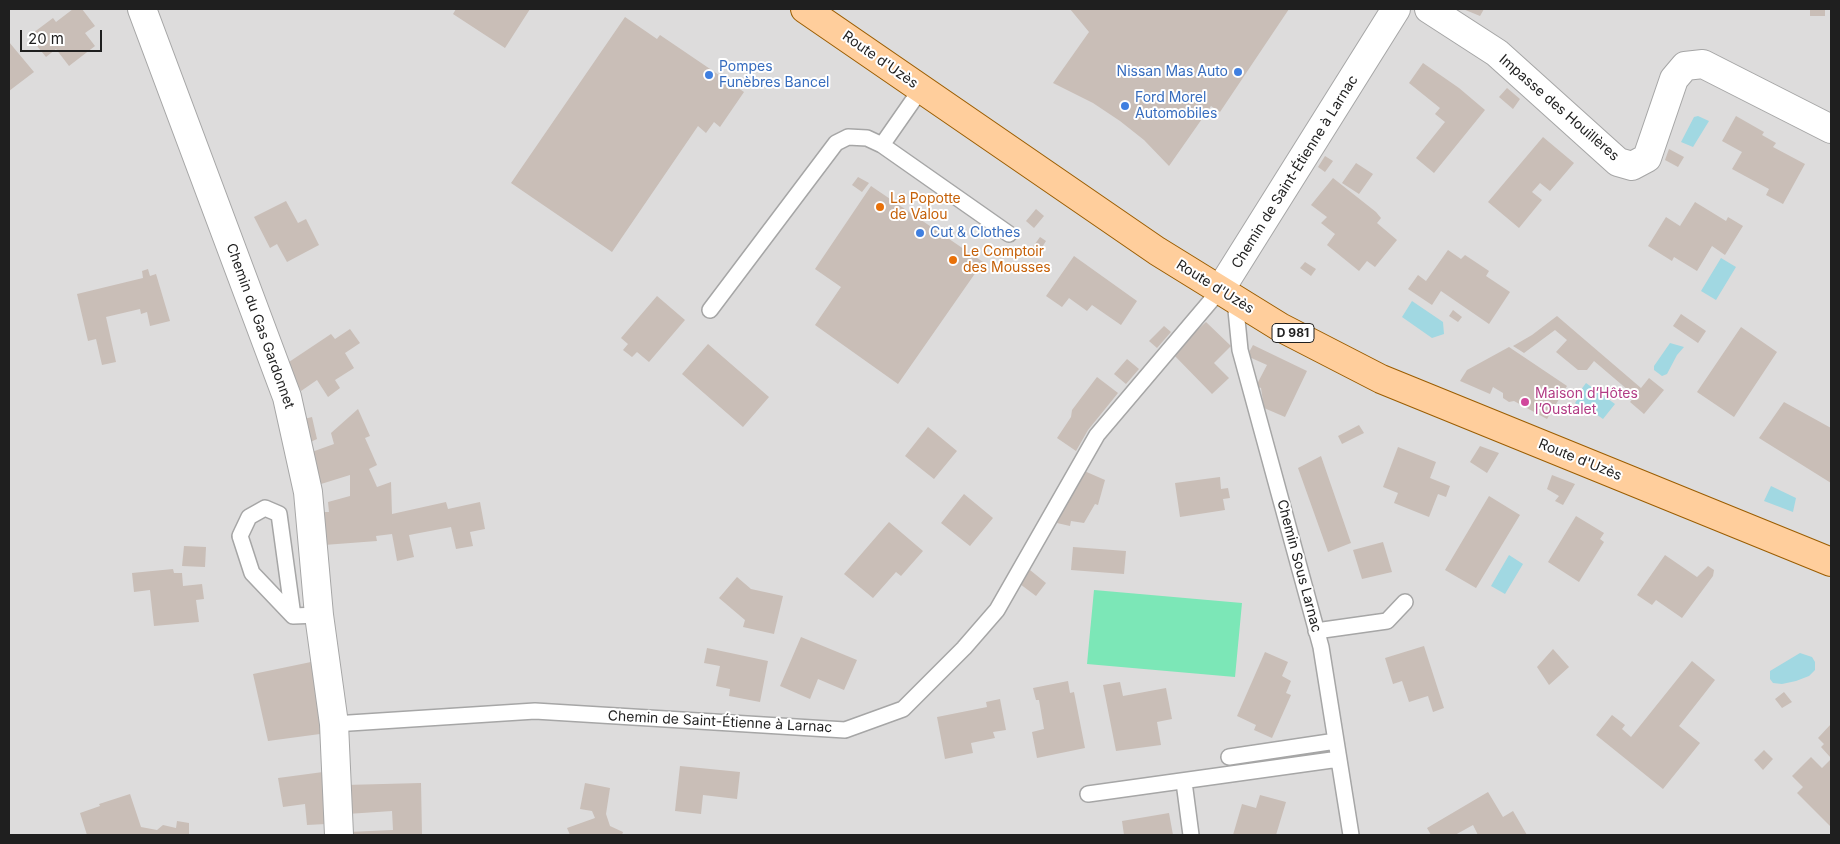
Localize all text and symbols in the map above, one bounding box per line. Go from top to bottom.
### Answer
scale bar [22,20,105,52]
street label: Route d'Uzès [839,28,921,92]
text: 20 m [28,29,64,48]
street label: Impasse des Houillères [1496,51,1622,165]
place label: Pompes Funèbres Bancel [719,59,829,92]
place label: Nissan Mas Auto [1117,64,1228,80]
marker: Nissan Mas Auto [1232,66,1244,78]
marker: Pompes Funèbres Bancel [703,69,715,81]
street label: Chemin de Saint-Étienne à Larnac [1228,72,1362,272]
place label: Ford Morel Automobiles [1135,90,1217,122]
marker: Ford Morel Automobiles [1119,100,1131,112]
place label: La Popotte de Valou [890,191,961,223]
marker: La Popotte de Valou [874,201,886,213]
place label: Cut & Clothes [930,225,1020,241]
marker: Cut & Clothes [914,227,926,239]
street label: Chemin du Gas Gardonnet [222,241,298,411]
place label: Le Comptoir des Mousses [963,244,1051,276]
marker: Le Comptoir des Mousses [947,254,959,266]
street label: Route d'Uzès [1173,256,1257,318]
road number: D 981 [1272,323,1314,342]
place label: Maison d’Hôtes l’Oustalet [1535,386,1638,418]
marker: Maison d’Hôtes l’Oustalet [1519,396,1531,408]
street label: Route d'Uzès [1536,436,1624,484]
street label: Chemin Sous Larnac [1273,498,1325,634]
street label: Chemin de Saint-Étienne à Larnac [607,708,833,736]

